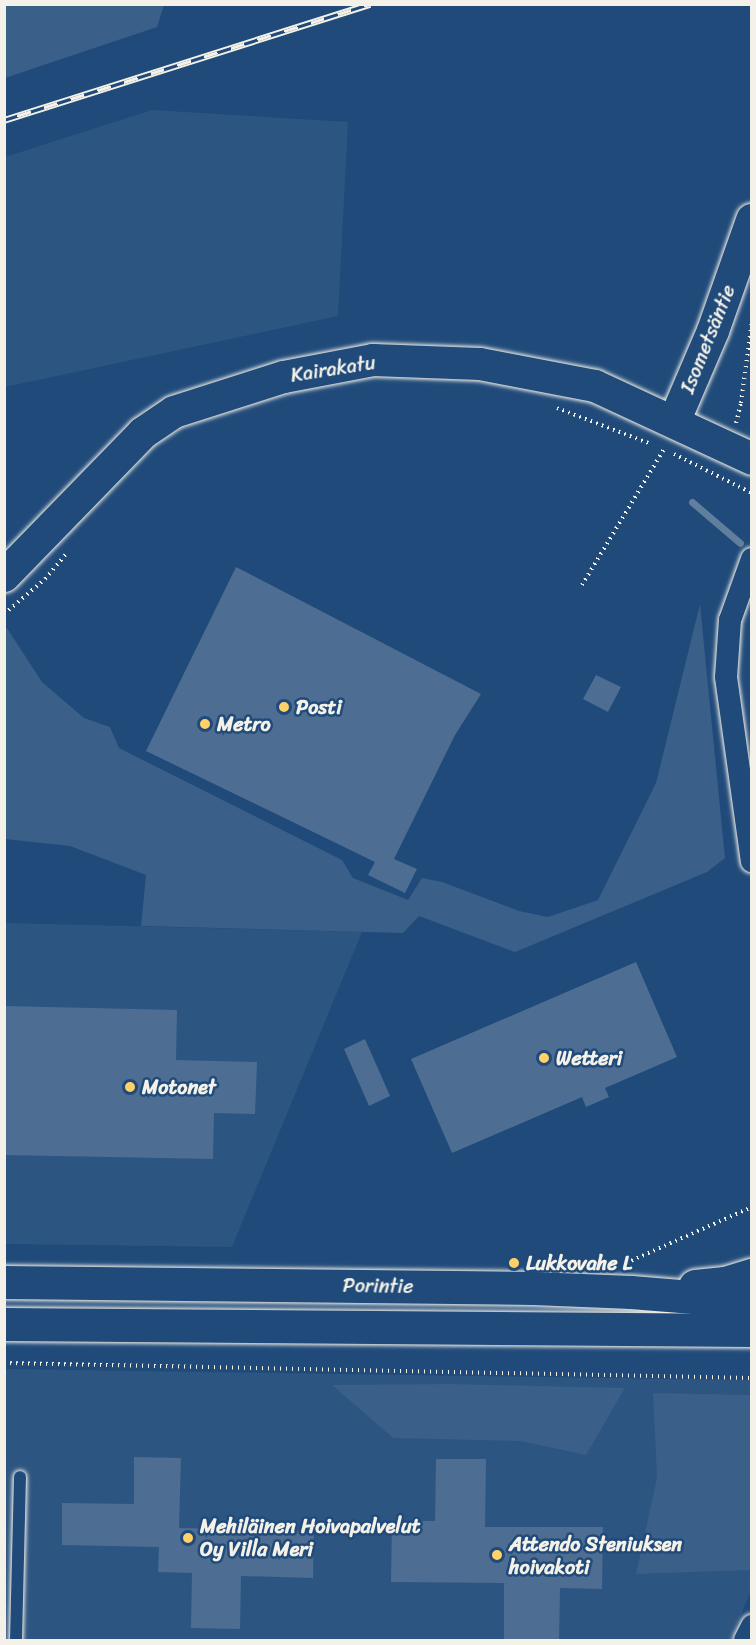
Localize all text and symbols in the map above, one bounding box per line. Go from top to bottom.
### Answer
street label: Isometsäntie [675,281,741,397]
street label: Kairakatu [289,350,377,388]
place label: Posti [296,695,342,719]
marker: Posti [277,700,291,714]
place label: Metro [217,712,271,736]
marker: Metro [198,717,212,731]
place label: Wetteri [556,1046,622,1070]
marker: Wetteri [537,1051,551,1065]
place label: Motonet [142,1075,216,1099]
marker: Motonet [123,1080,137,1094]
place label: Lukkovahe L [526,1251,632,1275]
marker: Lukkovahe L [507,1256,521,1270]
street label: Porintie [342,1273,414,1299]
place label: Mehiläinen Hoivapalvelut Oy Villa Meri [200,1514,421,1561]
marker: Mehiläinen Hoivapalvelut Oy Villa Meri [181,1531,195,1545]
place label: Attendo Steniuksen hoivakoti [509,1532,685,1579]
marker: Attendo Steniuksen hoivakoti [490,1548,504,1562]

